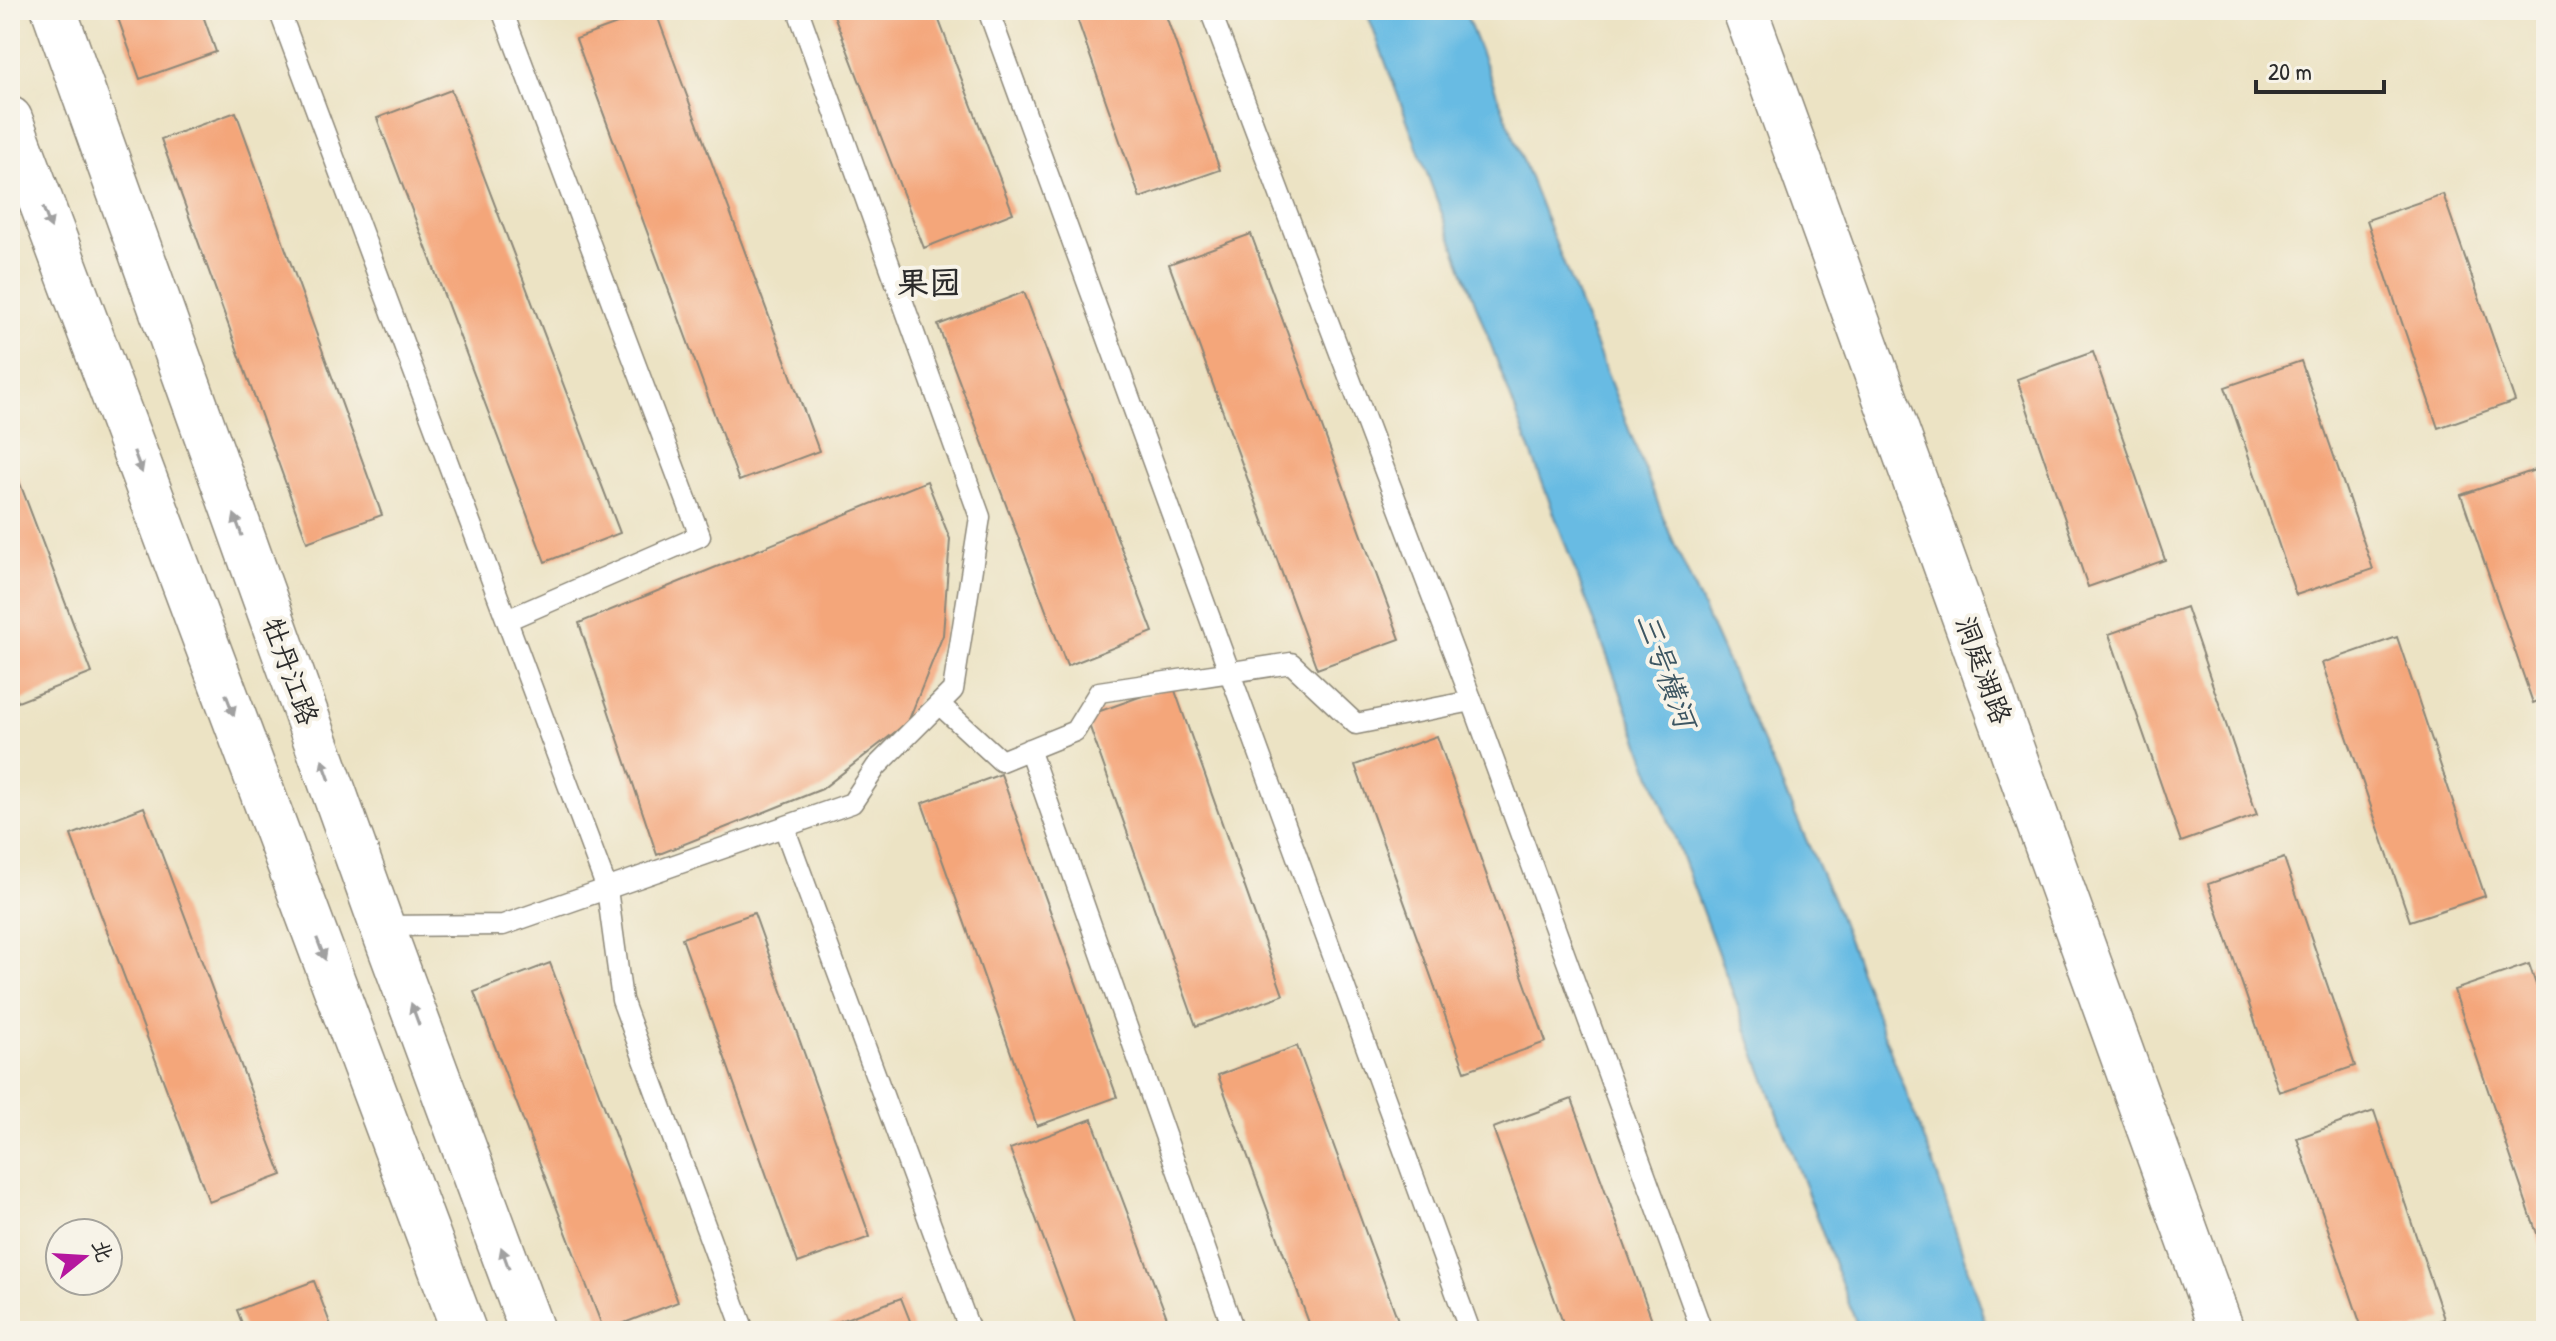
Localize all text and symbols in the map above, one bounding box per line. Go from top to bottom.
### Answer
scale bar [2256,44,2384,94]
text: 20 m [2268,55,2312,87]
one-way arrow [41,206,54,230]
district label: 果园 [897,261,961,304]
one-way arrow [132,450,145,474]
one-way arrow [232,513,244,537]
water label: 三号横河 [1628,607,1708,738]
street label: 洞庭湖路 [1947,611,2021,729]
street label: 牡丹江路 [254,612,328,730]
one-way arrow [224,693,236,717]
one-way arrow [319,758,332,782]
one-way arrow [315,937,328,961]
one-way arrow [408,1002,421,1026]
north arrow [44,1217,124,1297]
text: 北 [85,1236,121,1266]
one-way arrow [498,1246,511,1270]

